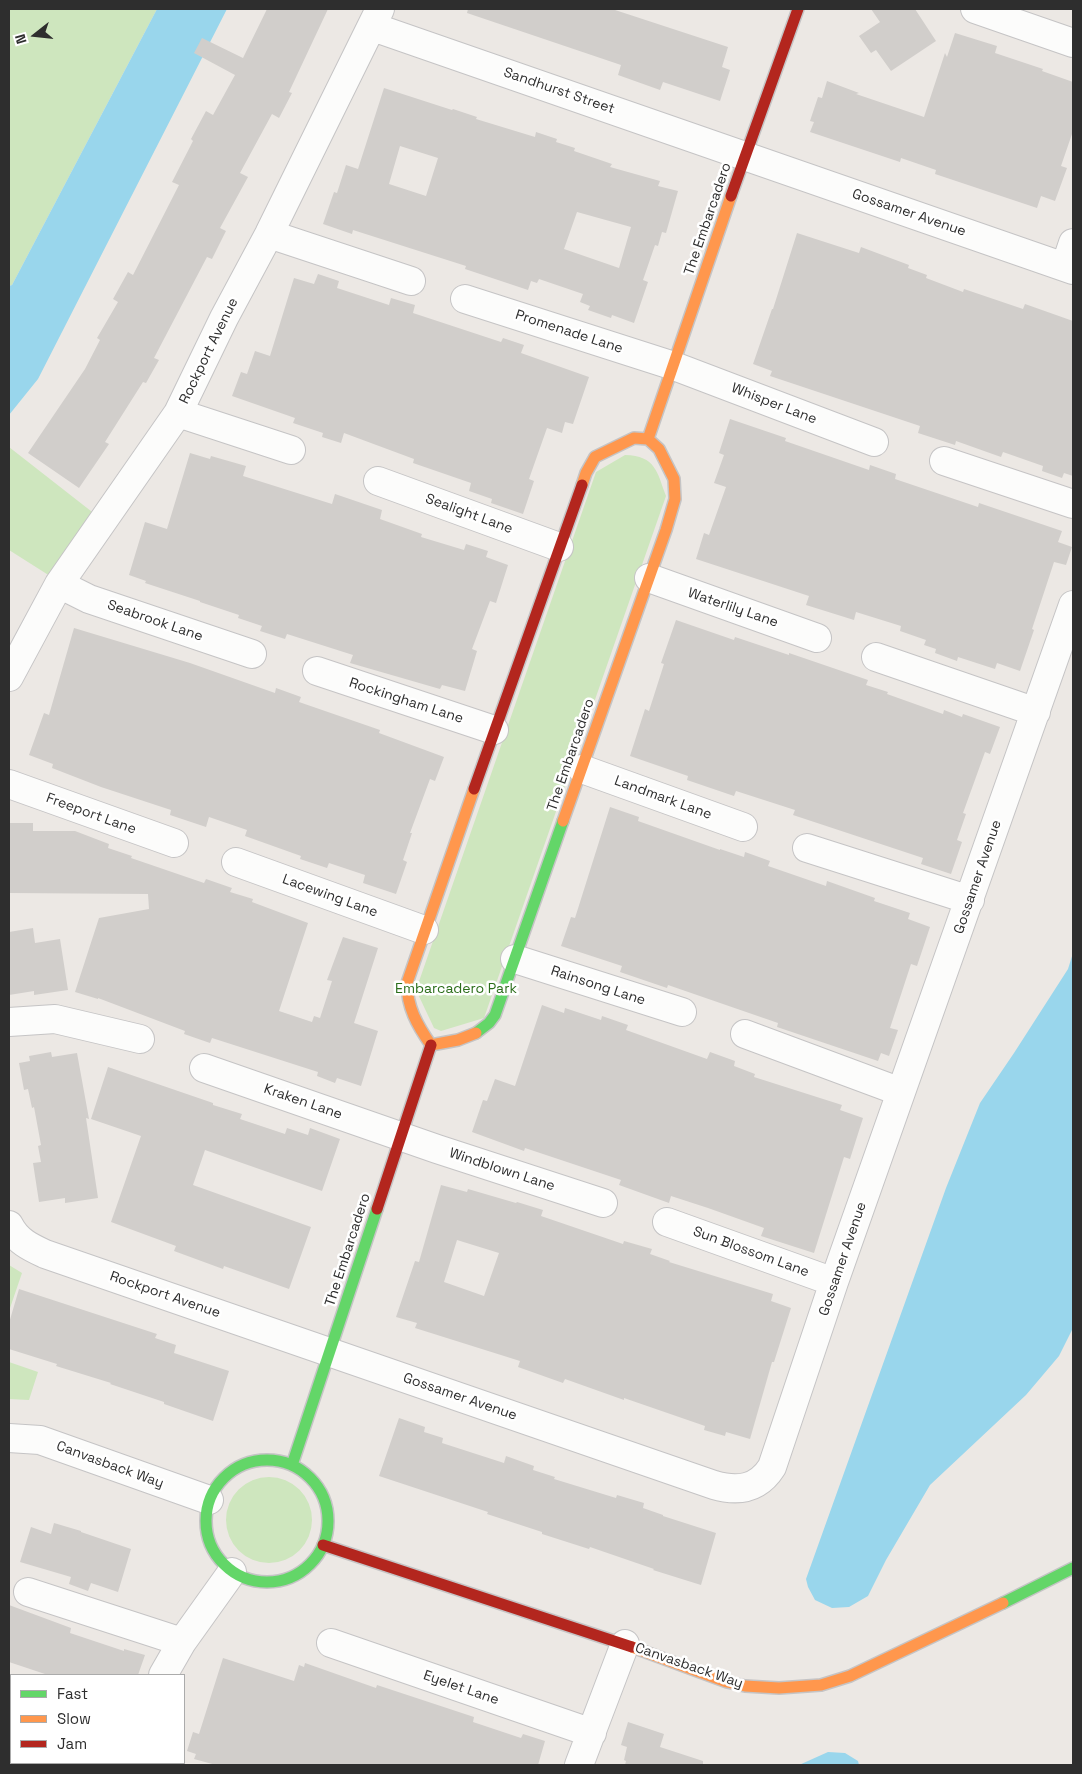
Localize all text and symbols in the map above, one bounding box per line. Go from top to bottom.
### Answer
north arrow [10,10,60,60]
text: N [11,32,31,46]
street label: Sandhurst Street [501,64,617,118]
street label: The Embarcadero [681,161,735,277]
street label: Gossamer Avenue [850,186,968,240]
street label: Rockport Avenue [176,295,242,407]
street label: Promenade Lane [513,307,625,357]
street label: Whisper Lane [729,380,819,428]
street label: Sealight Lane [423,490,515,538]
street label: Waterlily Lane [686,585,780,631]
street label: Seabrook Lane [105,597,205,645]
street label: Rockingham Lane [347,675,465,727]
street label: The Embarcadero [544,697,598,813]
street label: Landmark Lane [612,773,714,823]
street label: Freeport Lane [44,790,138,838]
street label: Gossamer Avenue [951,818,1005,936]
street label: Lacewing Lane [280,871,380,921]
street label: Rainsong Lane [548,963,648,1009]
park label: Embarcadero Park [395,981,517,997]
street label: Kraken Lane [262,1081,344,1123]
street label: Windblown Lane [447,1145,557,1195]
street label: The Embarcadero [322,1191,374,1309]
street label: Gossamer Avenue [816,1200,870,1318]
street label: Sun Blossom Lane [691,1223,811,1281]
street label: Rockport Avenue [108,1268,222,1322]
street label: Gossamer Avenue [401,1370,519,1424]
street label: Canvasback Way [54,1438,166,1492]
street label: Canvasback Way [633,1640,745,1692]
street label: Eyelet Lane [421,1667,501,1709]
legend [10,1674,185,1764]
text: Fast [57,1684,88,1703]
text: Slow [57,1709,91,1728]
text: Jam [57,1734,87,1753]

